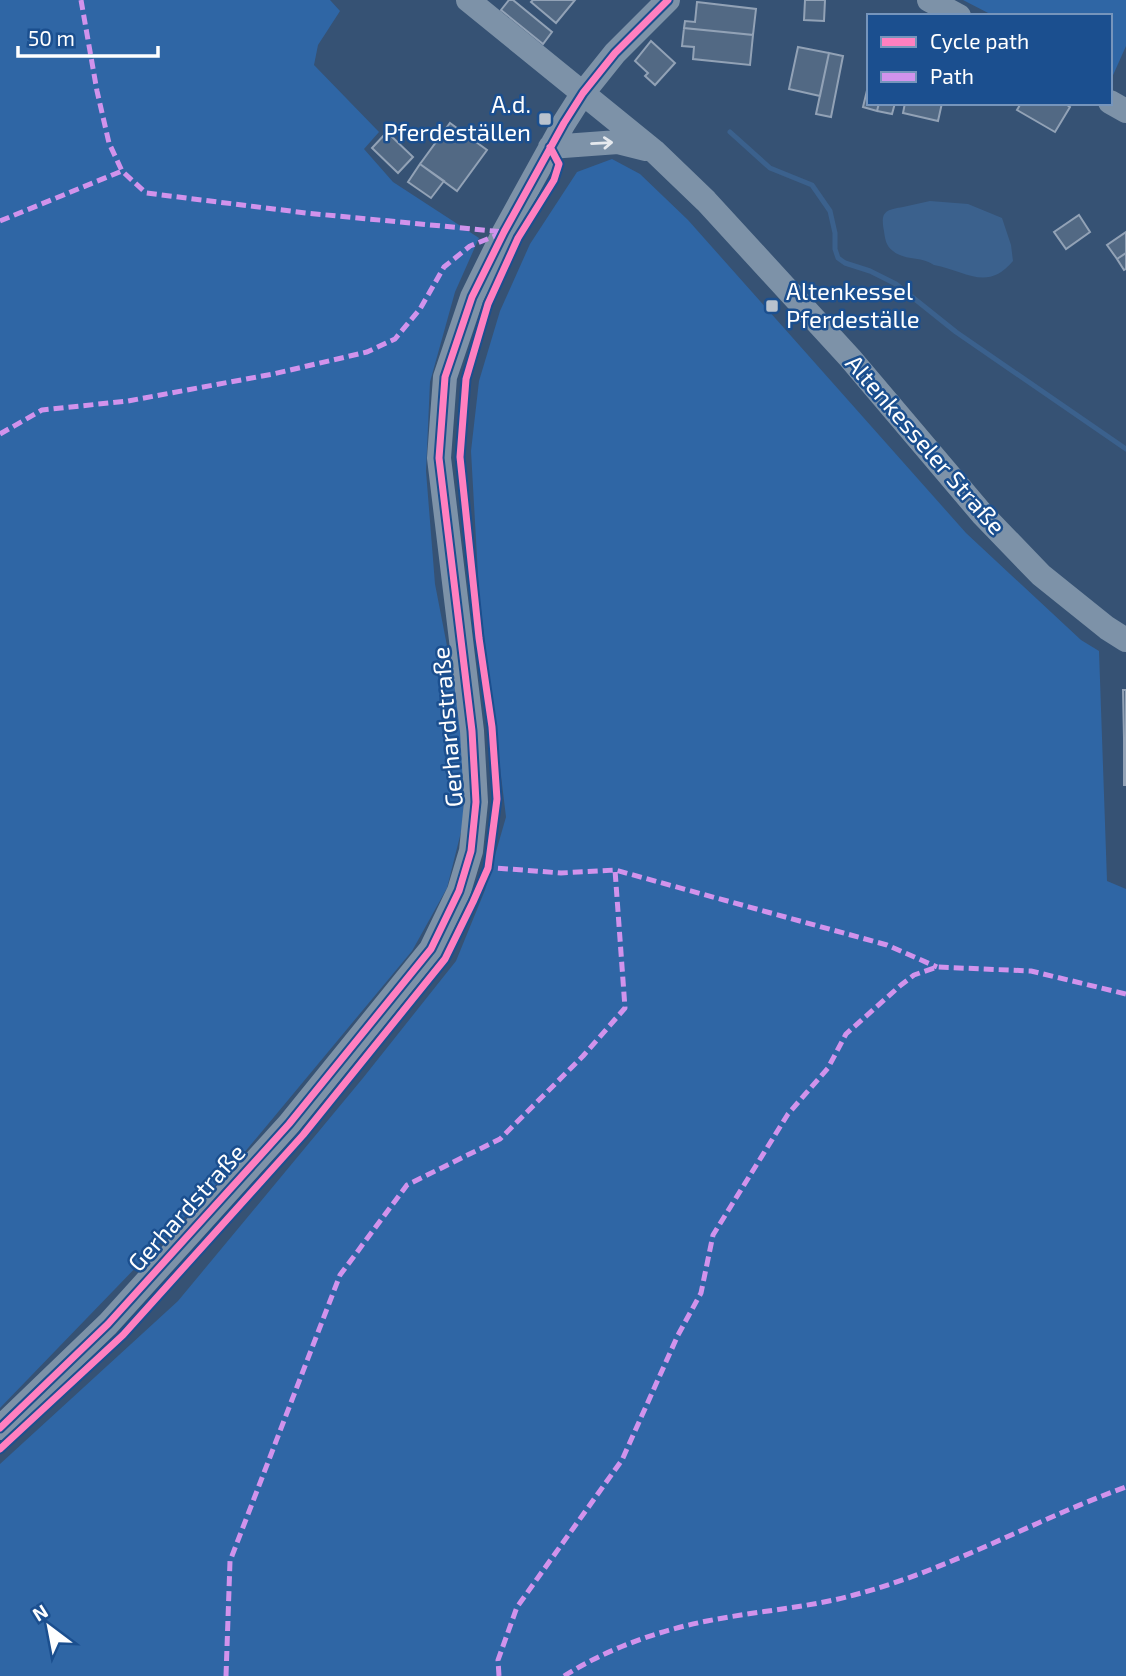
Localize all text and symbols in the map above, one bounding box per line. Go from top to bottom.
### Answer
scale bar [18,14,158,58]
legend [867,14,1112,105]
text: 50 m [28,25,75,50]
text: Cycle path [930,28,1029,53]
text: Path [930,63,974,88]
place label: A.d. Pferdeställen [383,89,531,146]
marker: A.d. Pferdeställen [537,111,553,127]
one-way arrow [591,136,614,149]
place label: Altenkessel Pferdeställe [786,276,920,333]
marker: Altenkessel Pferdeställe [764,298,780,314]
street label: Altenkesseler Straße [840,348,1012,540]
street label: Gerhardstraße [425,646,468,809]
street label: Gerhardstraße [121,1137,251,1277]
north arrow [14,1592,84,1662]
text: N [28,1599,52,1626]

